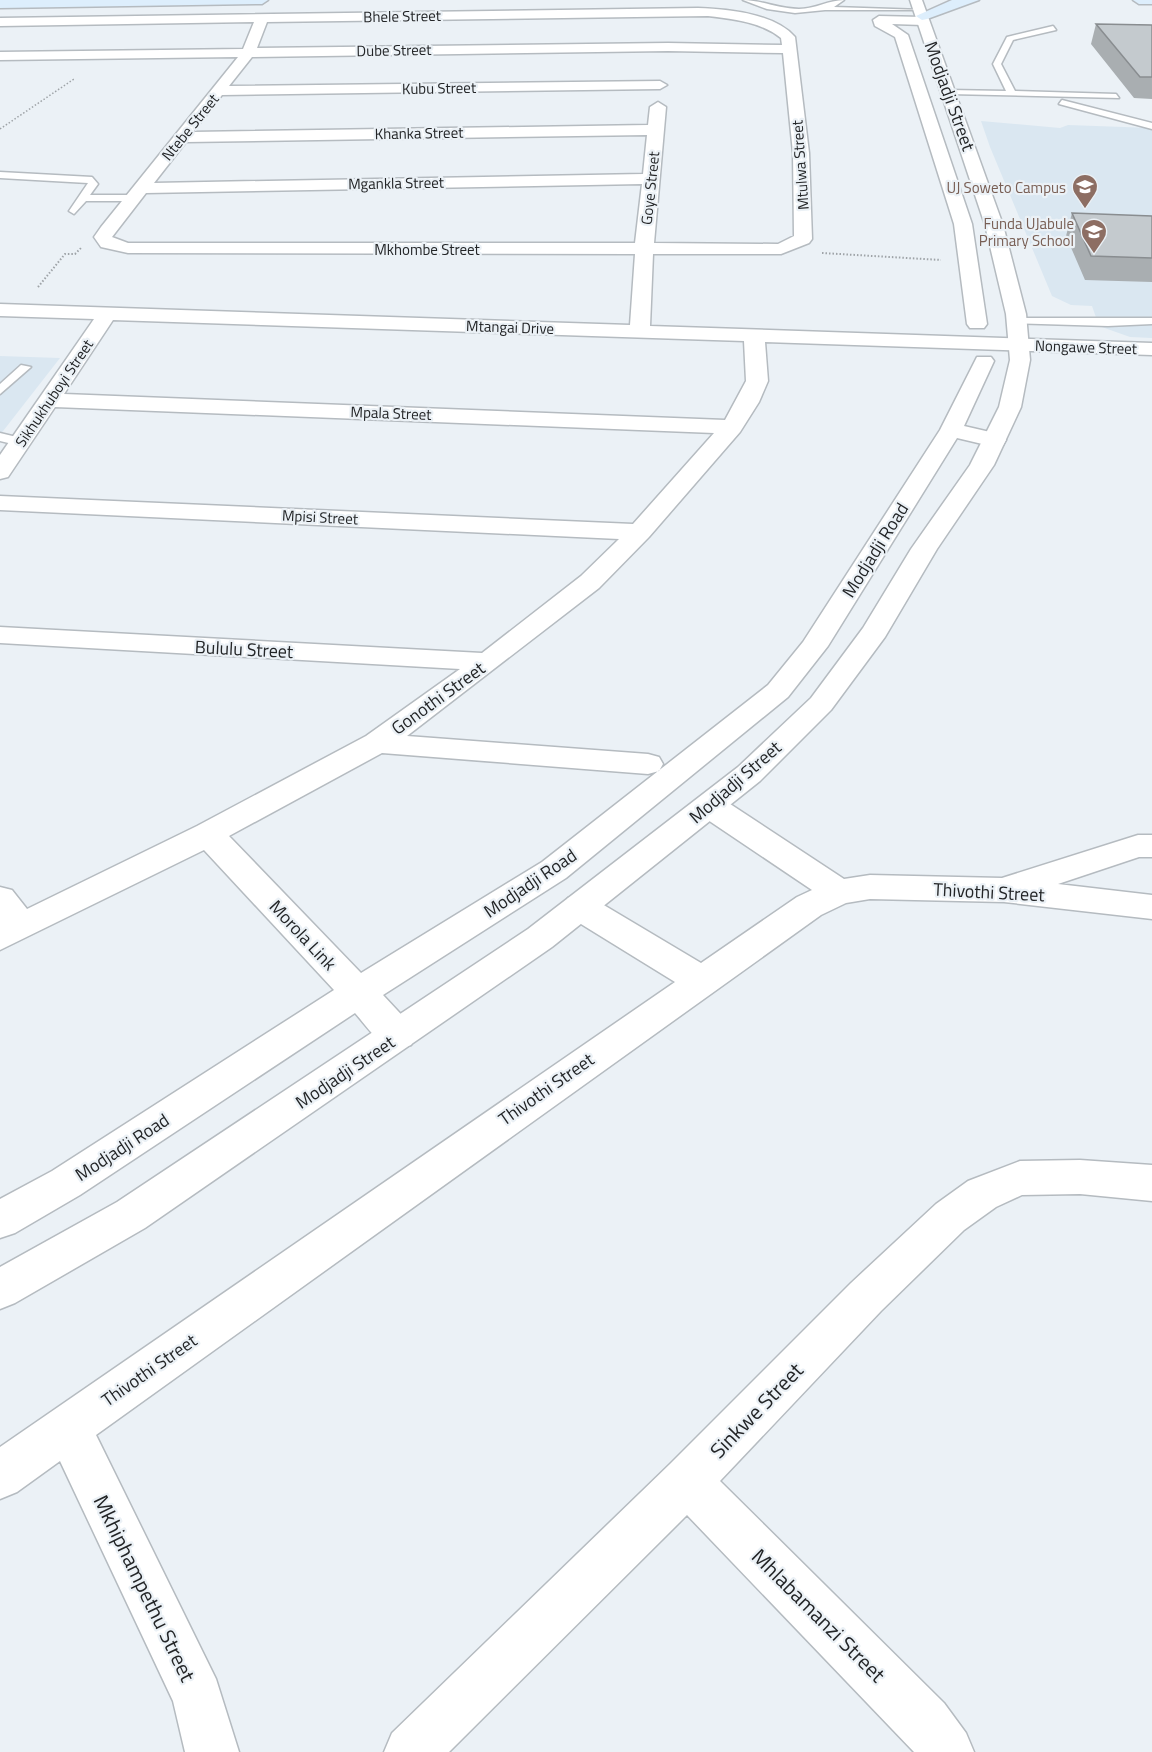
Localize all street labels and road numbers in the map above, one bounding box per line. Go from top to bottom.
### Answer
street label: Bhele Street [363,4,442,28]
street label: Modjadji Street [918,37,983,155]
street label: Dube Street [356,38,432,62]
street label: Kubu Street [402,76,477,100]
street label: Ntebe Street [156,88,225,165]
street label: Mtulwa Street [785,119,815,211]
street label: Khanka Street [374,121,464,145]
street label: Goye Street [635,149,665,226]
street label: Mgankla Street [348,171,445,195]
street label: Mkhombe Street [374,238,481,261]
street label: Mtangai Drive [466,314,554,340]
street label: Sikhukhuboyi Street [9,334,99,452]
street label: Nongawe Street [1035,334,1138,360]
street label: Mpala Street [350,400,433,426]
street label: Modjadji Road [835,497,915,603]
street label: Mpisi Street [281,504,359,531]
street label: Bululu Street [194,633,295,665]
street label: Gonothi Street [386,654,491,741]
street label: Modjadji Street [683,734,788,830]
street label: Modjadji Road [478,842,582,924]
street label: Thivothi Street [933,876,1046,908]
street label: Morola Link [263,894,343,977]
street label: Modjadji Street [290,1028,401,1115]
street label: Thivothi Street [493,1046,600,1132]
street label: Modjadji Road [70,1106,174,1188]
street label: Thivothi Street [96,1327,203,1413]
street label: Sinkwe Street [702,1354,811,1465]
street label: Mkhiphampethu Street [86,1489,204,1687]
street label: Mhlabamanzi Street [745,1541,894,1690]

